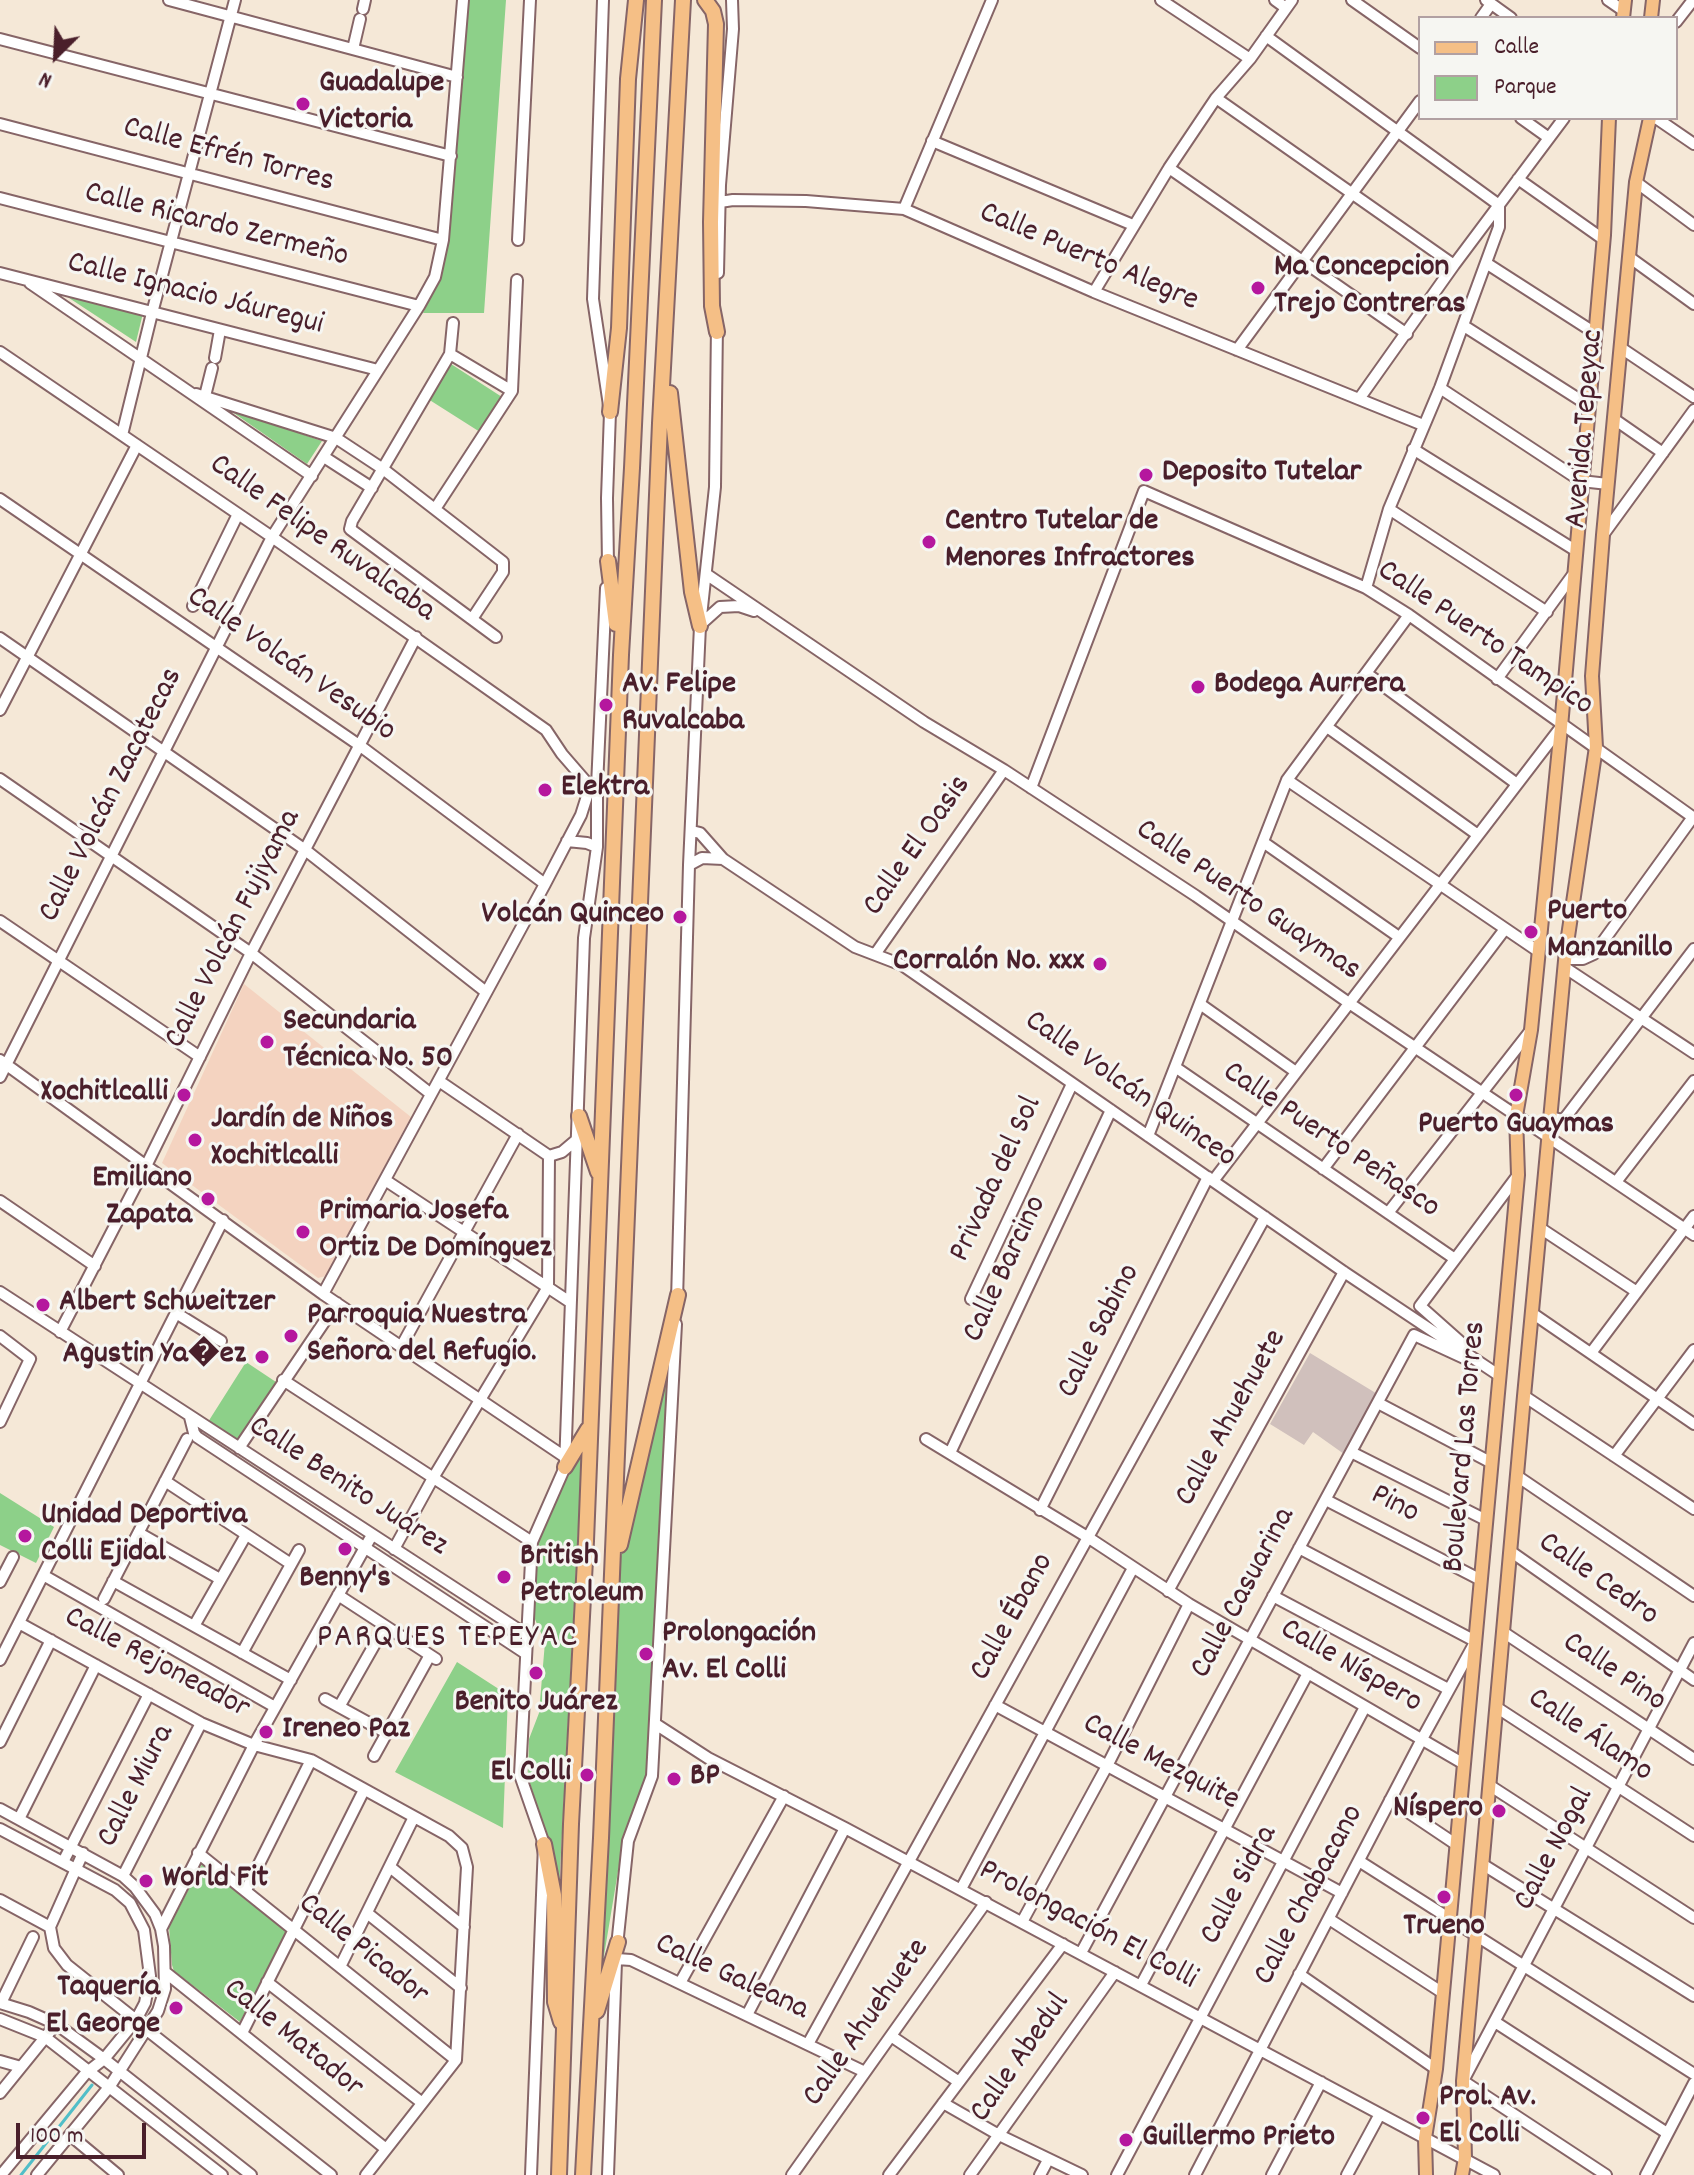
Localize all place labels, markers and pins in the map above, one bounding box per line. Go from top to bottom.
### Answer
place label: Guadalupe Victoria [319,67,444,142]
marker: Guadalupe Victoria [294,95,312,113]
place label: Ma Concepcion Trejo Contreras [1274,251,1466,326]
marker: Ma Concepcion Trejo Contreras [1249,279,1267,297]
place label: Deposito Tutelar [1162,456,1361,494]
marker: Deposito Tutelar [1137,466,1155,484]
place label: Centro Tutelar de Menores Infractores [945,505,1195,580]
marker: Centro Tutelar de Menores Infractores [920,533,938,551]
place label: Av. Felipe Ruvalcaba [622,668,744,743]
place label: Bodega Aurrera [1214,668,1405,706]
marker: Bodega Aurrera [1189,678,1207,696]
marker: Av. Felipe Ruvalcaba [597,696,615,714]
place label: Elektra [561,771,649,809]
marker: Elektra [536,781,554,799]
place label: Puerto Manzanillo [1547,895,1673,970]
place label: Volcán Quinceo [482,898,664,936]
marker: Volcán Quinceo [671,908,689,926]
marker: Puerto Manzanillo [1522,923,1540,941]
place label: Corralón No. xxx [893,945,1084,983]
marker: Corralón No. xxx [1091,955,1109,973]
place label: Secundaria Técnica No. 50 [283,1005,453,1080]
marker: Secundaria Técnica No. 50 [258,1033,276,1051]
place label: Xochitlcalli [41,1076,168,1114]
marker: Xochitlcalli [175,1086,193,1104]
marker: Puerto Guaymas [1507,1086,1525,1104]
place label: Jardín de Niños Xochitlcalli [211,1103,393,1178]
place label: Puerto Guaymas [1418,1108,1614,1146]
marker: Jardín de Niños Xochitlcalli [186,1131,204,1149]
place label: Emiliano Zapata [92,1162,192,1237]
marker: Emiliano Zapata [199,1190,217,1208]
place label: Primaria Josefa Ortiz De Domínguez [319,1195,552,1270]
marker: Primaria Josefa Ortiz De Domínguez [294,1223,312,1241]
place label: Albert Schweitzer [59,1286,275,1324]
marker: Albert Schweitzer [34,1296,52,1314]
place label: Parroquia Nuestra Señora del Refugio. [307,1299,537,1374]
marker: Parroquia Nuestra Señora del Refugio. [282,1327,300,1345]
place label: Agustin Ya�ez [63,1338,246,1376]
marker: Agustin Ya�ez [253,1348,271,1366]
place label: Unidad Deportiva Colli Ejidal [41,1499,247,1574]
marker: Unidad Deportiva Colli Ejidal [16,1527,34,1545]
marker: Benny's [336,1540,354,1558]
place label: British Petroleum [520,1540,644,1615]
place label: Benny's [299,1562,391,1600]
marker: British Petroleum [495,1568,513,1586]
place label: Prolongación Av. El Colli [662,1617,816,1692]
marker: Prolongación Av. El Colli [637,1645,655,1663]
marker: Benito Juárez [527,1664,545,1682]
place label: Benito Juárez [455,1686,617,1724]
place label: Ireneo Paz [282,1713,410,1751]
marker: Ireneo Paz [257,1723,275,1741]
place label: El Colli [490,1756,571,1794]
place label: BP [690,1760,720,1798]
marker: El Colli [578,1766,596,1784]
marker: BP [665,1770,683,1788]
place label: Níspero [1393,1792,1483,1830]
marker: Níspero [1490,1802,1508,1820]
place label: World Fit [162,1862,268,1900]
marker: World Fit [137,1872,155,1890]
marker: Trueno [1435,1888,1453,1906]
place label: Trueno [1403,1910,1485,1948]
place label: Taquería El George [46,1971,160,2046]
marker: Taquería El George [167,1999,185,2017]
place label: Prol. Av. El Colli [1439,2081,1536,2156]
marker: Prol. Av. El Colli [1414,2109,1432,2127]
place label: Guillermo Prieto [1142,2121,1335,2159]
marker: Guillermo Prieto [1117,2131,1135,2149]

